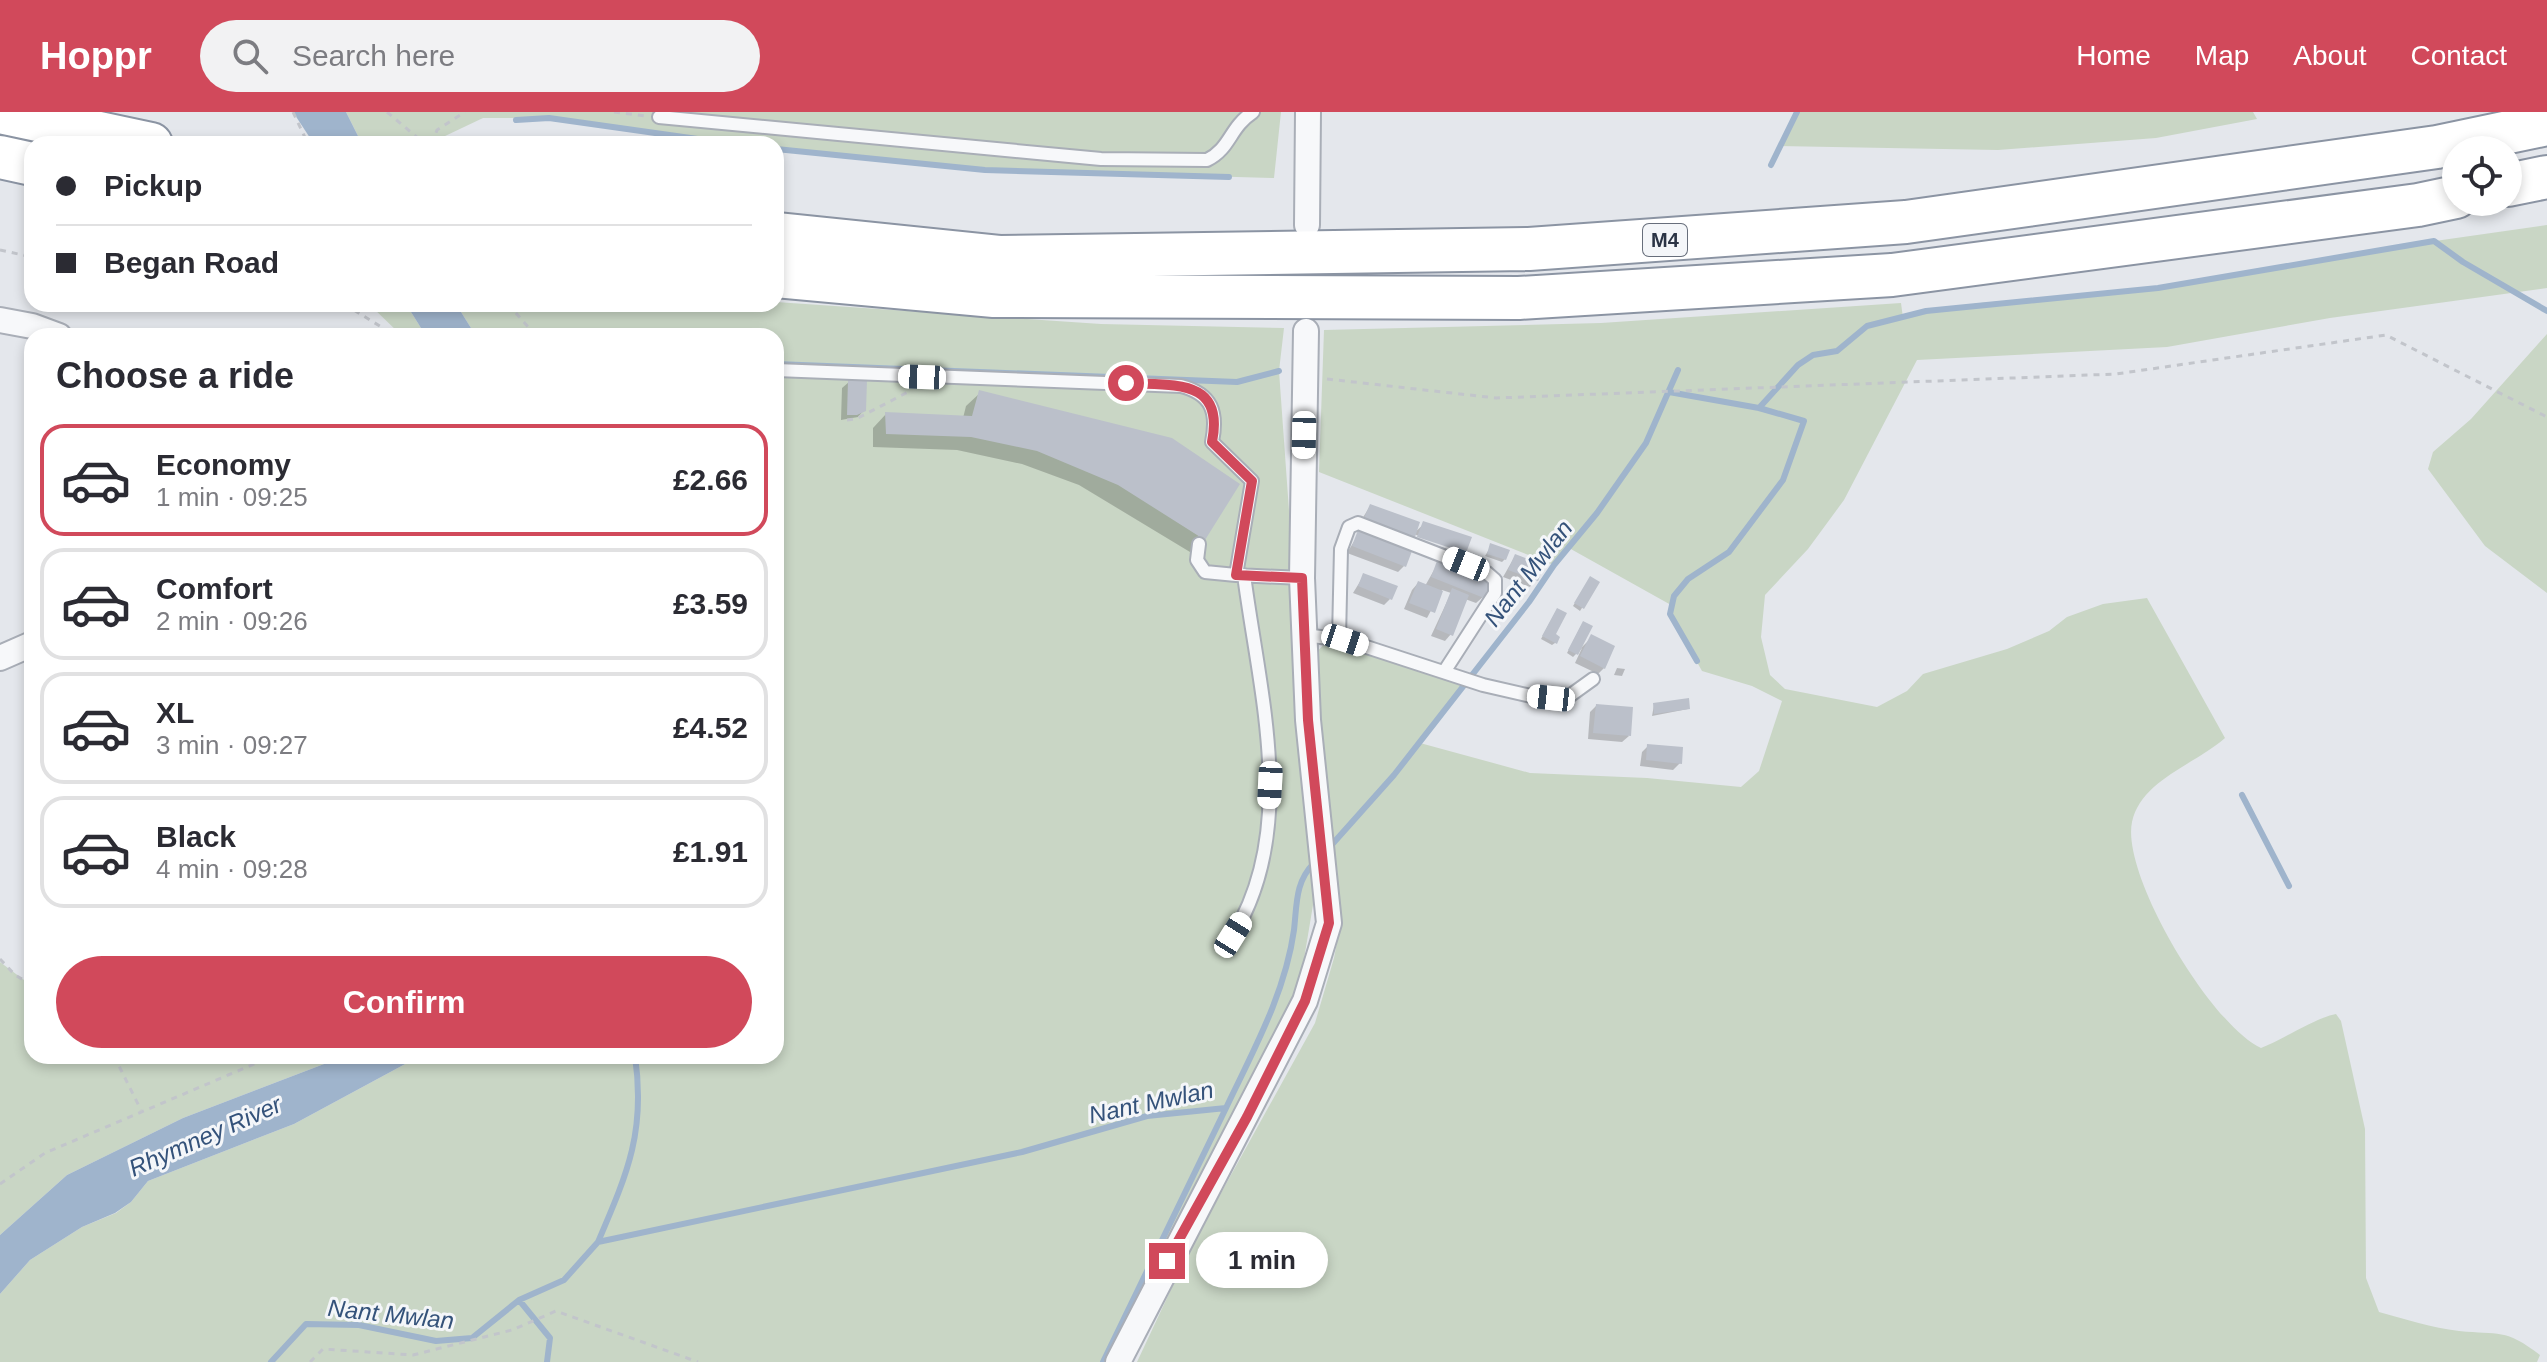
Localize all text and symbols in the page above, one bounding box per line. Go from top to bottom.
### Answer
search box [200,20,760,92]
icon: search [228,34,272,78]
text: Hoppr [40,35,152,77]
text: Search here [292,39,455,72]
text: Home [2076,40,2151,71]
text: Map [2195,40,2249,71]
text: About [2293,40,2367,71]
text: Contact [2411,40,2507,71]
map controls [2442,136,2522,216]
button: locate [2442,136,2522,216]
text: Pickup [104,169,202,202]
road number: M4 [1643,224,1687,256]
text: Began Road [104,246,279,279]
text: Choose a ride [56,355,294,396]
car [898,364,946,390]
route start [1108,365,1144,401]
car [1292,411,1316,459]
icon: car [60,444,132,516]
text: Economy [156,448,291,481]
text: £2.66 [673,463,748,496]
text: 1 min · 09:25 [156,482,308,512]
water label: Nant Mwlan [1478,515,1578,631]
car [1439,544,1493,584]
icon: car [60,568,132,640]
text: Comfort [156,572,273,605]
text: £3.59 [673,587,748,620]
text: 2 min · 09:26 [156,606,308,636]
car [1318,621,1372,659]
car [1526,684,1576,712]
icon: car [60,692,132,764]
text: XL [156,696,194,729]
text: £4.52 [673,711,748,744]
text: 3 min · 09:27 [156,730,308,760]
car [1257,760,1283,810]
icon: car [60,816,132,888]
text: Black [156,820,236,853]
text: £1.91 [673,835,748,868]
text: 4 min · 09:28 [156,854,308,884]
car [1210,908,1256,962]
button: Confirm [56,956,752,1048]
water label: Nant Mwlan [1086,1076,1216,1128]
water label: Rhymney River [125,1090,286,1182]
callout: 1 min [1195,1233,1327,1289]
route end [1149,1243,1185,1279]
text: 1 min [1228,1245,1296,1275]
water label: Nant Mwlan [327,1294,455,1334]

